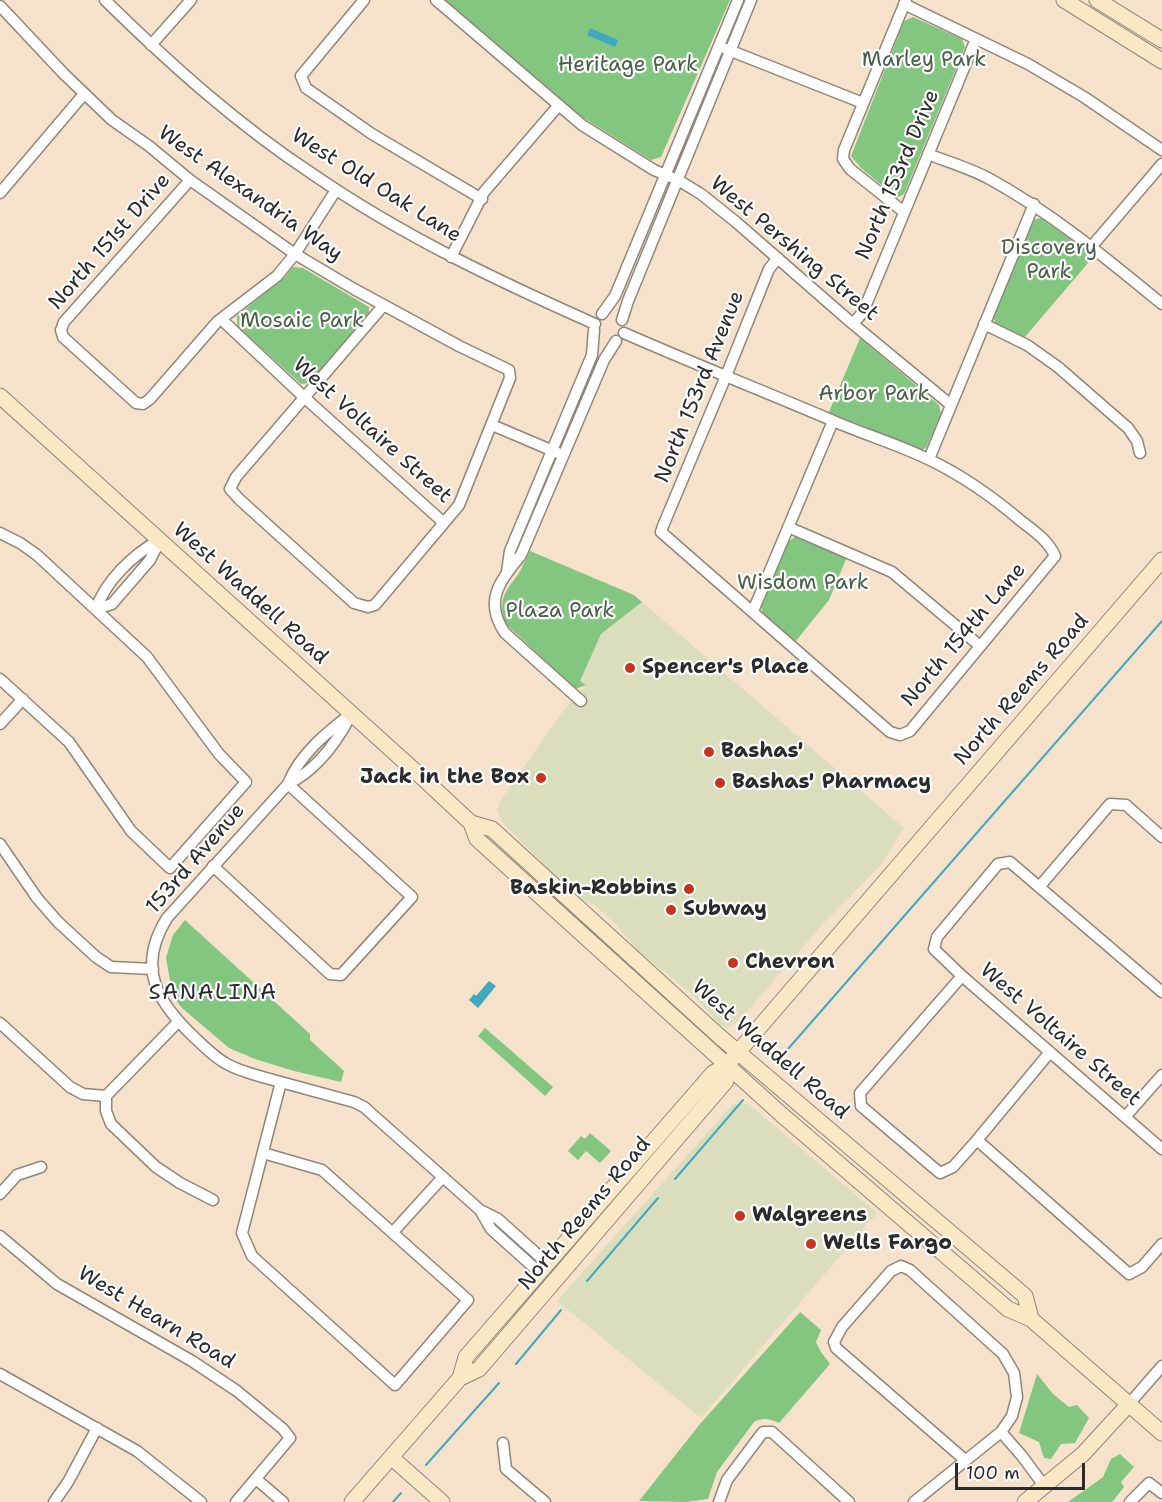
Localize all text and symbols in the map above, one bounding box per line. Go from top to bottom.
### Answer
park label: Marley Park [862,48,986,74]
park label: Heritage Park [558,53,698,79]
street label: North 153rd Drive [851,86,945,264]
street label: West Alexandria Way [153,121,347,267]
street label: West Old Oak Lane [286,124,466,248]
street label: North 151st Drive [44,168,176,316]
street label: West Pershing Street [705,171,883,327]
park label: Discovery Park [1001,236,1097,286]
street label: North 153rd Avenue [650,287,750,487]
park label: Mosaic Park [240,309,364,335]
street label: West Voltaire Street [287,353,457,509]
park label: Arbor Park [818,382,930,408]
street label: West Waddell Road [167,518,333,670]
street label: North 154th Lane [896,558,1032,712]
park label: Wisdom Park [737,571,869,597]
park label: Plaza Park [506,599,614,625]
street label: North Reems Road [949,609,1095,771]
place label: Spencer's Place [642,655,809,681]
marker: Spencer's Place [623,661,637,675]
place label: Bashas' [721,739,803,765]
marker: Bashas' [702,745,716,759]
place label: Jack in the Box [360,765,529,791]
place label: Bashas' Pharmacy [732,770,931,796]
marker: Jack in the Box [534,771,548,785]
marker: Bashas' Pharmacy [713,776,727,790]
street label: 153rd Avenue [141,799,251,919]
place label: Baskin-Robbins [510,876,677,902]
marker: Baskin-Robbins [682,882,696,896]
place label: Subway [683,897,767,923]
marker: Subway [664,903,678,917]
place label: Chevron [745,950,835,976]
marker: Chevron [726,956,740,970]
street label: West Voltaire Street [974,958,1146,1112]
street label: West Waddell Road [686,975,854,1125]
district label: SANALINA [149,980,277,1006]
street label: North Reems Road [514,1132,656,1296]
place label: Walgreens [752,1203,867,1229]
marker: Walgreens [733,1209,747,1223]
place label: Wells Fargo [823,1231,952,1257]
marker: Wells Fargo [804,1237,818,1251]
street label: West Hearn Road [73,1261,239,1375]
scale bar [958,1451,1088,1489]
text: 100 m [966,1461,1020,1485]

